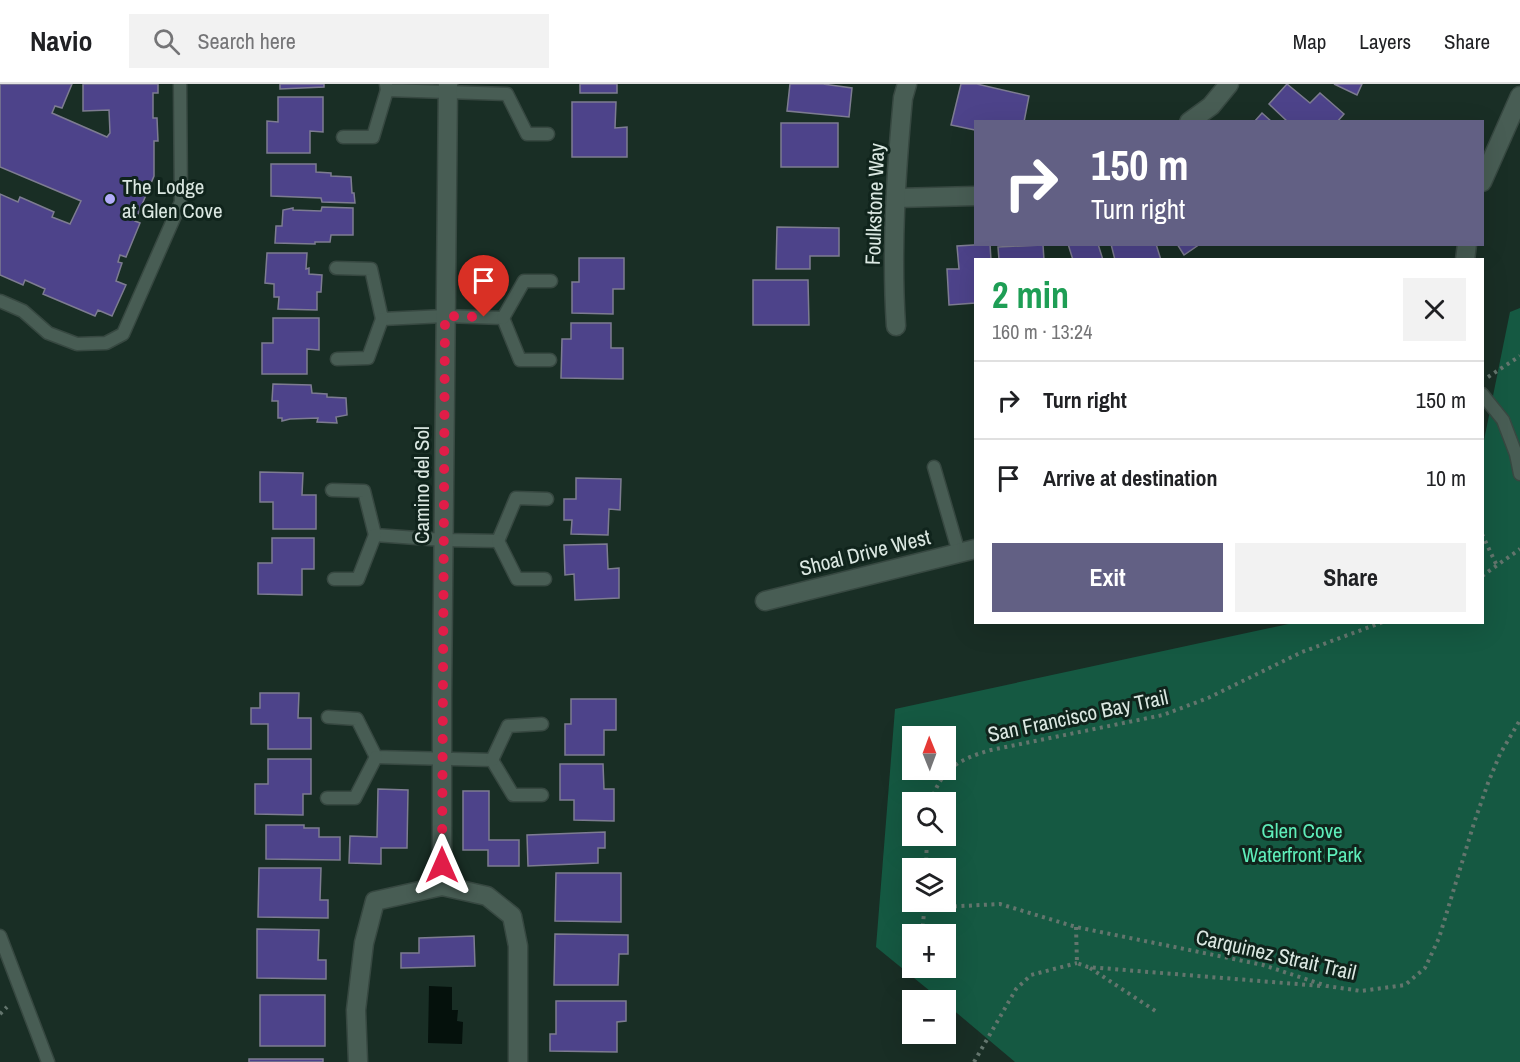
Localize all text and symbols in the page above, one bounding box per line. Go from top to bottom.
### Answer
search box [129,14,549,68]
text: Navio [30,22,93,60]
icon: search [150,25,183,58]
text: Search here [198,26,296,56]
text: Map [1293,27,1326,56]
text: Layers [1359,27,1411,56]
text: Share [1444,27,1490,56]
text: 150 m [1091,137,1189,193]
street label: Foulkstone Way [858,142,891,265]
icon: right [992,144,1070,222]
place label: The Lodge at Glen Cove [122,172,223,225]
text: Turn right [1091,191,1185,227]
marker: The Lodge at Glen Cove [103,192,117,206]
pin [458,255,509,317]
icon: arrive [467,264,500,297]
text: 2 min [992,271,1069,319]
button: close [1403,278,1466,341]
text: 160 m · 13:24 [992,318,1092,345]
icon: right [992,384,1025,417]
text: Turn right [1043,385,1127,415]
text: 150 m [1416,385,1466,415]
street label: Camino del Sol [407,426,436,544]
icon: arrive [992,462,1025,495]
text: Arrive at destination [1043,463,1217,493]
text: 10 m [1426,463,1466,493]
street label: Shoal Drive West [797,522,933,583]
button: Exit [992,543,1223,612]
button: Share [1235,543,1466,612]
street label: San Francisco Bay Trail [985,682,1171,749]
north arrow [902,726,956,780]
map controls [902,726,956,1044]
button: search [902,792,956,846]
park label: Glen Cove Waterfront Park [1242,816,1362,869]
position arrow [410,833,474,897]
button: layers [902,858,956,912]
street label: Carquinez Strait Trail [1193,922,1359,987]
button: + [902,924,956,978]
button: − [902,990,956,1044]

